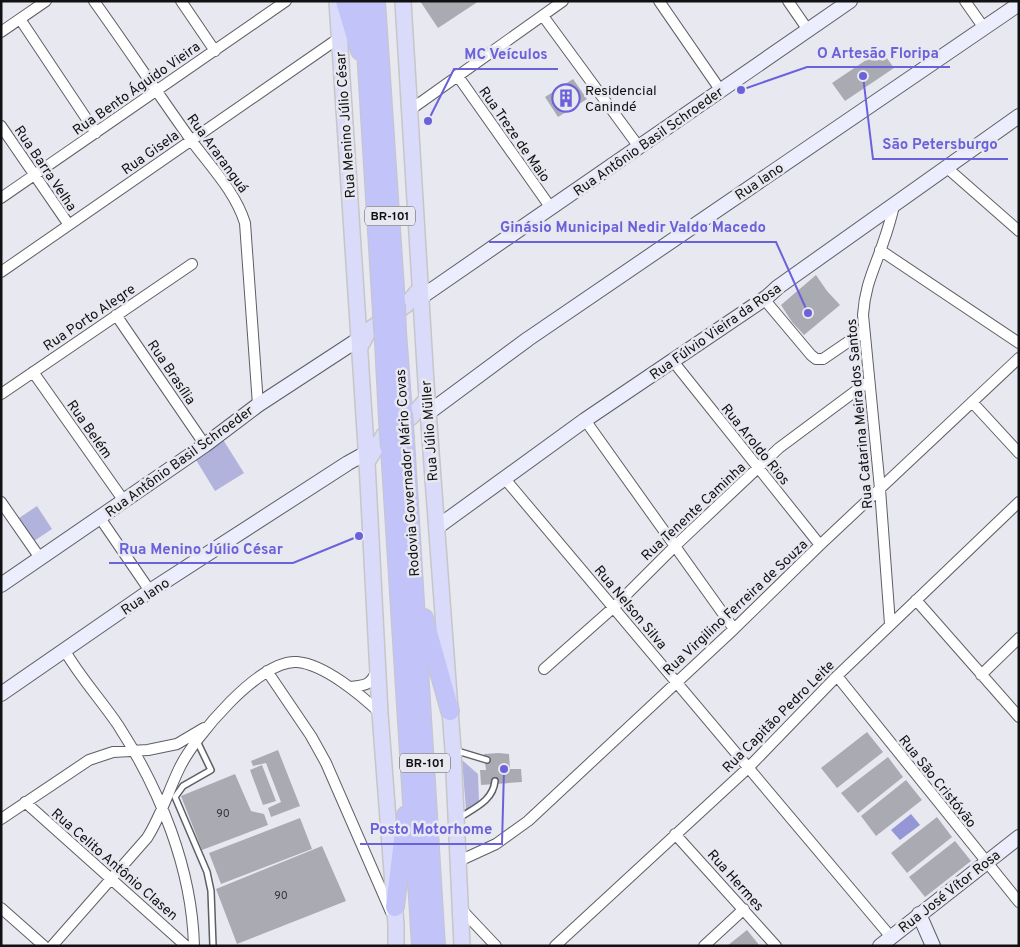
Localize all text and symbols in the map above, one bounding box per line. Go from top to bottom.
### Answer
callout: O Artesão Floripa [807,37,950,67]
street label: Rua Bento Águido Vieira [69,38,204,140]
callout: MC Veículos [454,39,558,69]
text: O Artesão Floripa [817,45,939,64]
text: MC Veículos [464,46,548,65]
street label: Rua Menino Júlio César [333,50,360,199]
building icon: Residencial Canindé [551,83,581,113]
place label: Residencial Canindé [585,83,657,116]
street label: Rua Treze de Maio [475,84,553,186]
street label: Rua Antônio Basil Schroeder [571,84,727,200]
street label: Rua Araranguá [182,111,251,197]
street label: Rua Barra Velha [10,123,80,215]
street label: Rua Gisela [119,127,183,179]
callout: São Petersburgo [873,129,1008,159]
text: São Petersburgo [882,136,998,155]
street label: Rua Iano [732,160,787,205]
road number: BR-101 [365,207,415,226]
callout: Ginásio Municipal Nedir Valdo Macedo [489,212,776,242]
text: Ginásio Municipal Nedir Valdo Macedo [500,219,766,238]
street label: Rua Fúlvio Vieira da Rosa [647,280,785,384]
street label: Rua Porto Alegre [41,281,139,355]
street label: Rua Catarina Meira dos Santos [844,318,877,510]
street label: Rua Brasília [143,337,199,408]
street label: Rodovia Governador Mário Covas [393,369,424,577]
street label: Rua Júlio Müller [418,379,443,482]
street label: Rua Belém [62,397,115,462]
street label: Rua Aroldo Rios [717,401,793,489]
street label: Rua Antônio Basil Schroeder [103,402,258,522]
street label: Rua Tenente Caminha [638,459,750,565]
callout: Rua Menino Júlio César [109,533,293,563]
street label: Rua Virgilino Ferreira de Souza [660,537,812,680]
text: Rua Menino Júlio César [119,541,284,560]
street label: Rua Nelson Silva [590,563,670,653]
street label: Rua Iano [118,575,173,620]
street label: Rua Capitão Pedro Leite [719,657,839,777]
street label: Rua São Cristóvão [894,732,979,832]
road number: BR-101 [400,754,450,772]
street label: Rua Celito Antônio Clasen [47,806,181,925]
house number: 90 [216,807,230,821]
callout: Posto Motorhome [360,814,502,844]
text: Posto Motorhome [370,821,492,840]
street label: Rua Hermes [703,847,767,915]
street label: Rua José Vítor Rosa [896,847,1004,937]
house number: 90 [274,889,288,903]

